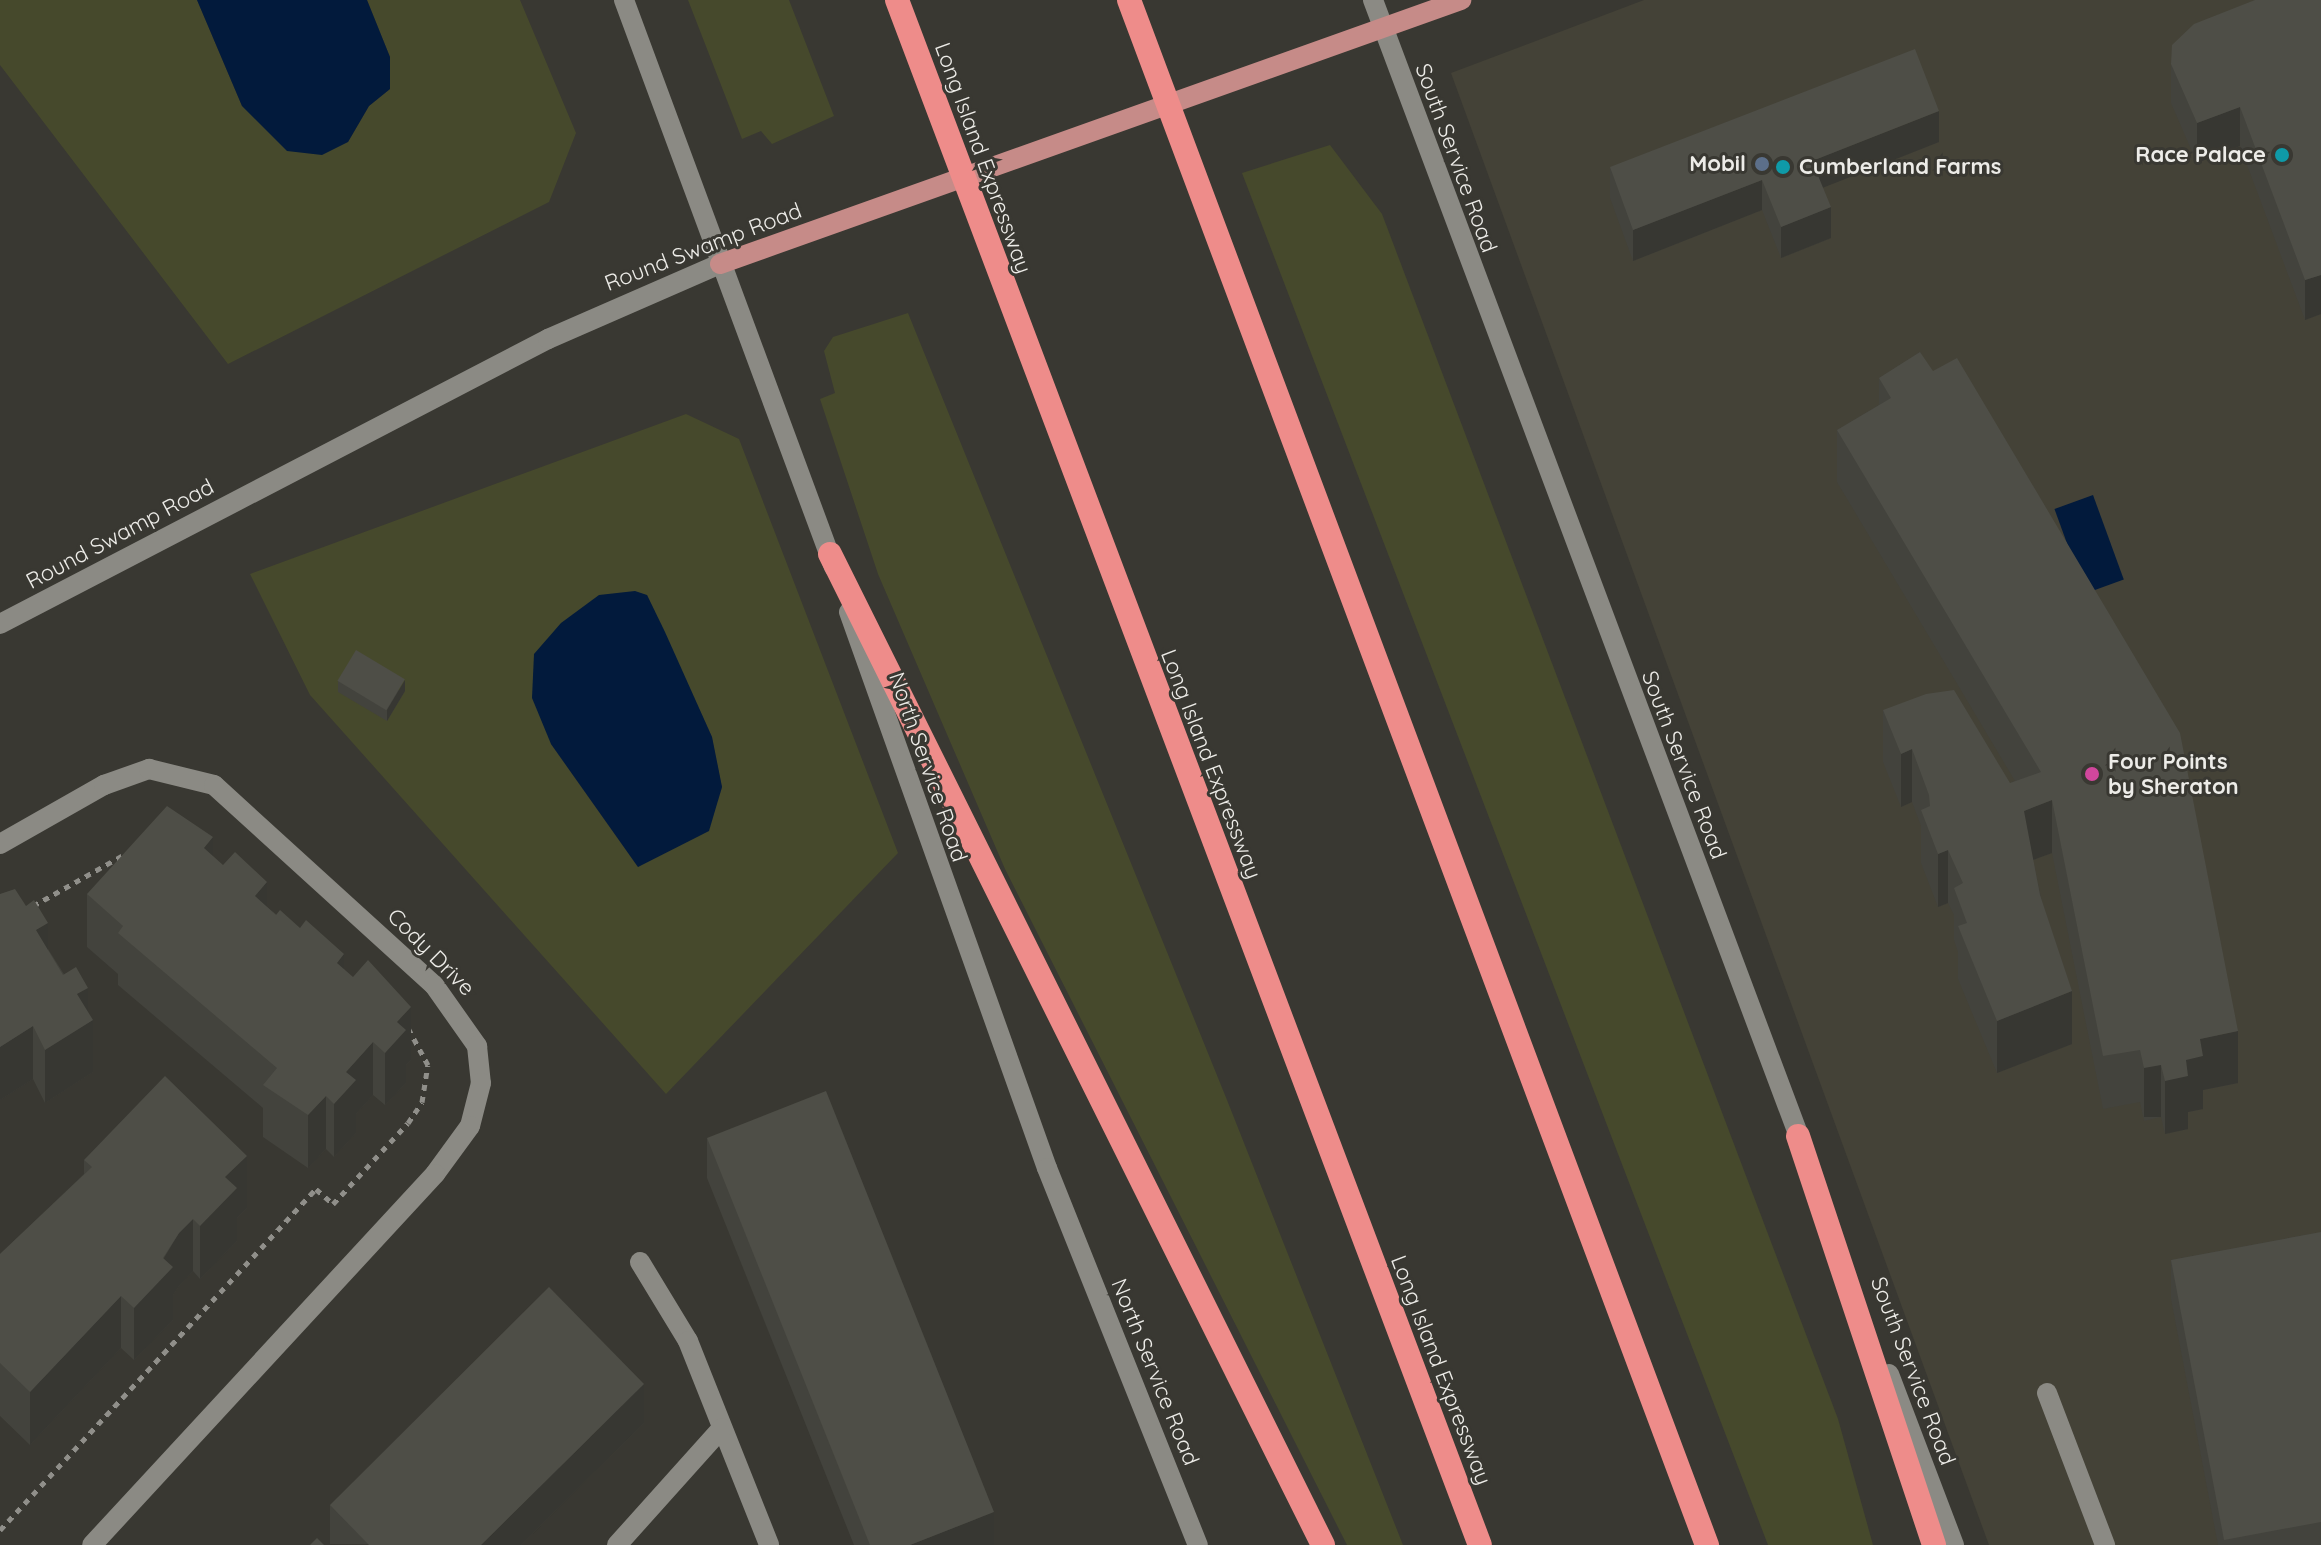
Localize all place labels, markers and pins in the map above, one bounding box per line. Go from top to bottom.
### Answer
place label: Race Palace [2135,142,2266,168]
marker: Race Palace [2273,146,2291,164]
place label: Mobil [1689,151,1746,177]
place label: Cumberland Farms [1799,154,2001,180]
marker: Mobil [1753,155,1771,173]
marker: Cumberland Farms [1774,158,1792,176]
place label: Four Points by Sheraton [2108,748,2239,800]
marker: Four Points by Sheraton [2083,765,2101,783]

